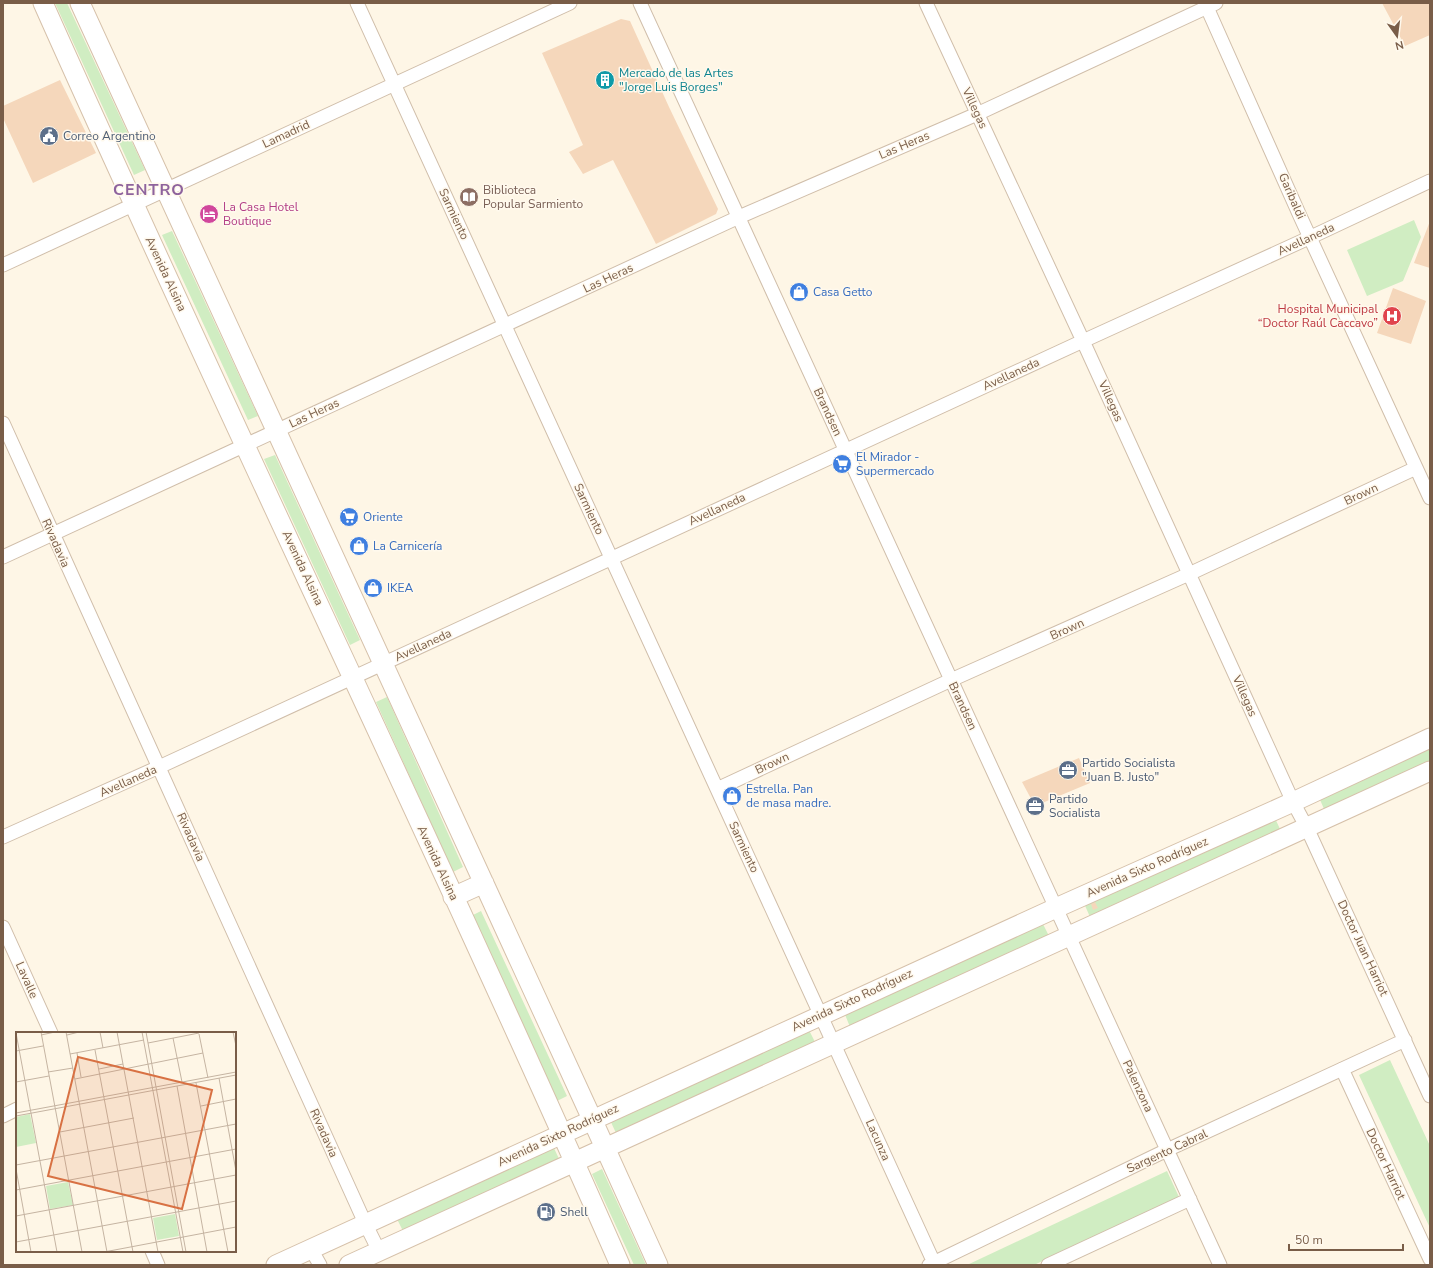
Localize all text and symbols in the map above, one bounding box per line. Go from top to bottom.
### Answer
north arrow [1377,16,1417,56]
text: N [1393,37,1405,53]
place label: Mercado de las Artes "Jorge Luis Borges" [619,65,734,95]
building icon: Mercado de las Artes "Jorge Luis Borges" [594,69,616,91]
street label: Villegas [958,84,992,131]
street label: Lamadrid [260,116,312,152]
public building icon: Correo Argentino [38,125,60,147]
street label: Las Heras [876,127,932,163]
place label: Correo Argentino [63,128,156,144]
street label: Garibaldi [1275,170,1309,222]
district label: CENTRO [113,179,185,201]
place label: Biblioteca Popular Sarmiento [483,182,583,212]
street label: Sarmiento [435,186,473,243]
library icon: Biblioteca Popular Sarmiento [458,186,480,208]
place label: La Casa Hotel Boutique [223,199,299,229]
hotel icon: La Casa Hotel Boutique [198,203,220,225]
street label: Avellaneda [1275,219,1337,259]
street label: Avenida Alsina [142,234,190,314]
street label: Las Heras [580,259,636,297]
shop icon: Casa Getto [788,281,810,303]
place label: Casa Getto [813,284,873,300]
place label: Hospital Municipal “Doctor Raúl Caccavo” [1258,301,1378,331]
hospital icon: Hospital Municipal “Doctor Raúl Caccavo” [1381,305,1403,327]
street label: Avellaneda [980,354,1042,394]
street label: Villegas [1094,377,1127,424]
street label: Brandsen [810,385,846,439]
street label: Las Heras [286,394,342,432]
place label: El Mirador - Supermercado [856,449,935,479]
supermarket icon: El Mirador - Supermercado [831,453,853,475]
street label: Brown [1341,479,1381,509]
street label: Sarmiento [570,481,608,538]
street label: Avellaneda [686,489,748,529]
supermarket icon: Oriente [338,506,360,528]
place label: Oriente [363,509,403,525]
street label: Rivadavia [38,516,74,570]
street label: Avenida Alsina [279,528,327,608]
shop icon: La Carnicería [348,535,370,557]
place label: La Carnicería [373,538,442,554]
shop icon: IKEA [362,577,384,599]
place label: IKEA [387,580,413,596]
street label: Brown [1047,614,1087,644]
street label: Avellaneda [392,625,454,665]
street label: Villegas [1228,672,1261,719]
street label: Brandsen [945,679,981,733]
street label: Brown [752,748,792,778]
place label: Partido Socialista "Juan B. Justo" [1082,755,1175,785]
office icon: Partido Socialista "Juan B. Justo" [1057,759,1079,781]
street label: Avellaneda [97,761,159,801]
place label: Estrella. Pan de masa madre. [746,781,831,811]
shop icon: Estrella. Pan de masa madre. [721,785,743,807]
place label: Partido Socialista [1049,791,1100,821]
office icon: Partido Socialista [1024,795,1046,817]
street label: Rivadavia [173,810,209,864]
street label: Sarmiento [725,819,763,876]
street label: Avenida Alsina [414,823,462,903]
street label: Avenida Sixto Rodríguez [1084,833,1211,901]
street label: Doctor Juan Harriot [1334,898,1393,999]
street label: Lavalle [12,959,42,1001]
street label: Avenida Sixto Rodríguez [789,965,915,1035]
inset map [16,1032,236,1252]
street label: Palenzona [1119,1057,1157,1115]
street label: Avenida Sixto Rodríguez [495,1100,621,1170]
street label: Rivadavia [306,1106,342,1160]
street label: Lacunza [862,1117,894,1163]
street label: Sargento Cabral [1124,1125,1210,1177]
street label: Doctor Harriot [1362,1126,1410,1203]
fuel station icon: Shell [535,1201,557,1223]
place label: Shell [560,1204,588,1220]
scale bar [1289,1226,1403,1252]
text: 50 m [1295,1232,1323,1248]

